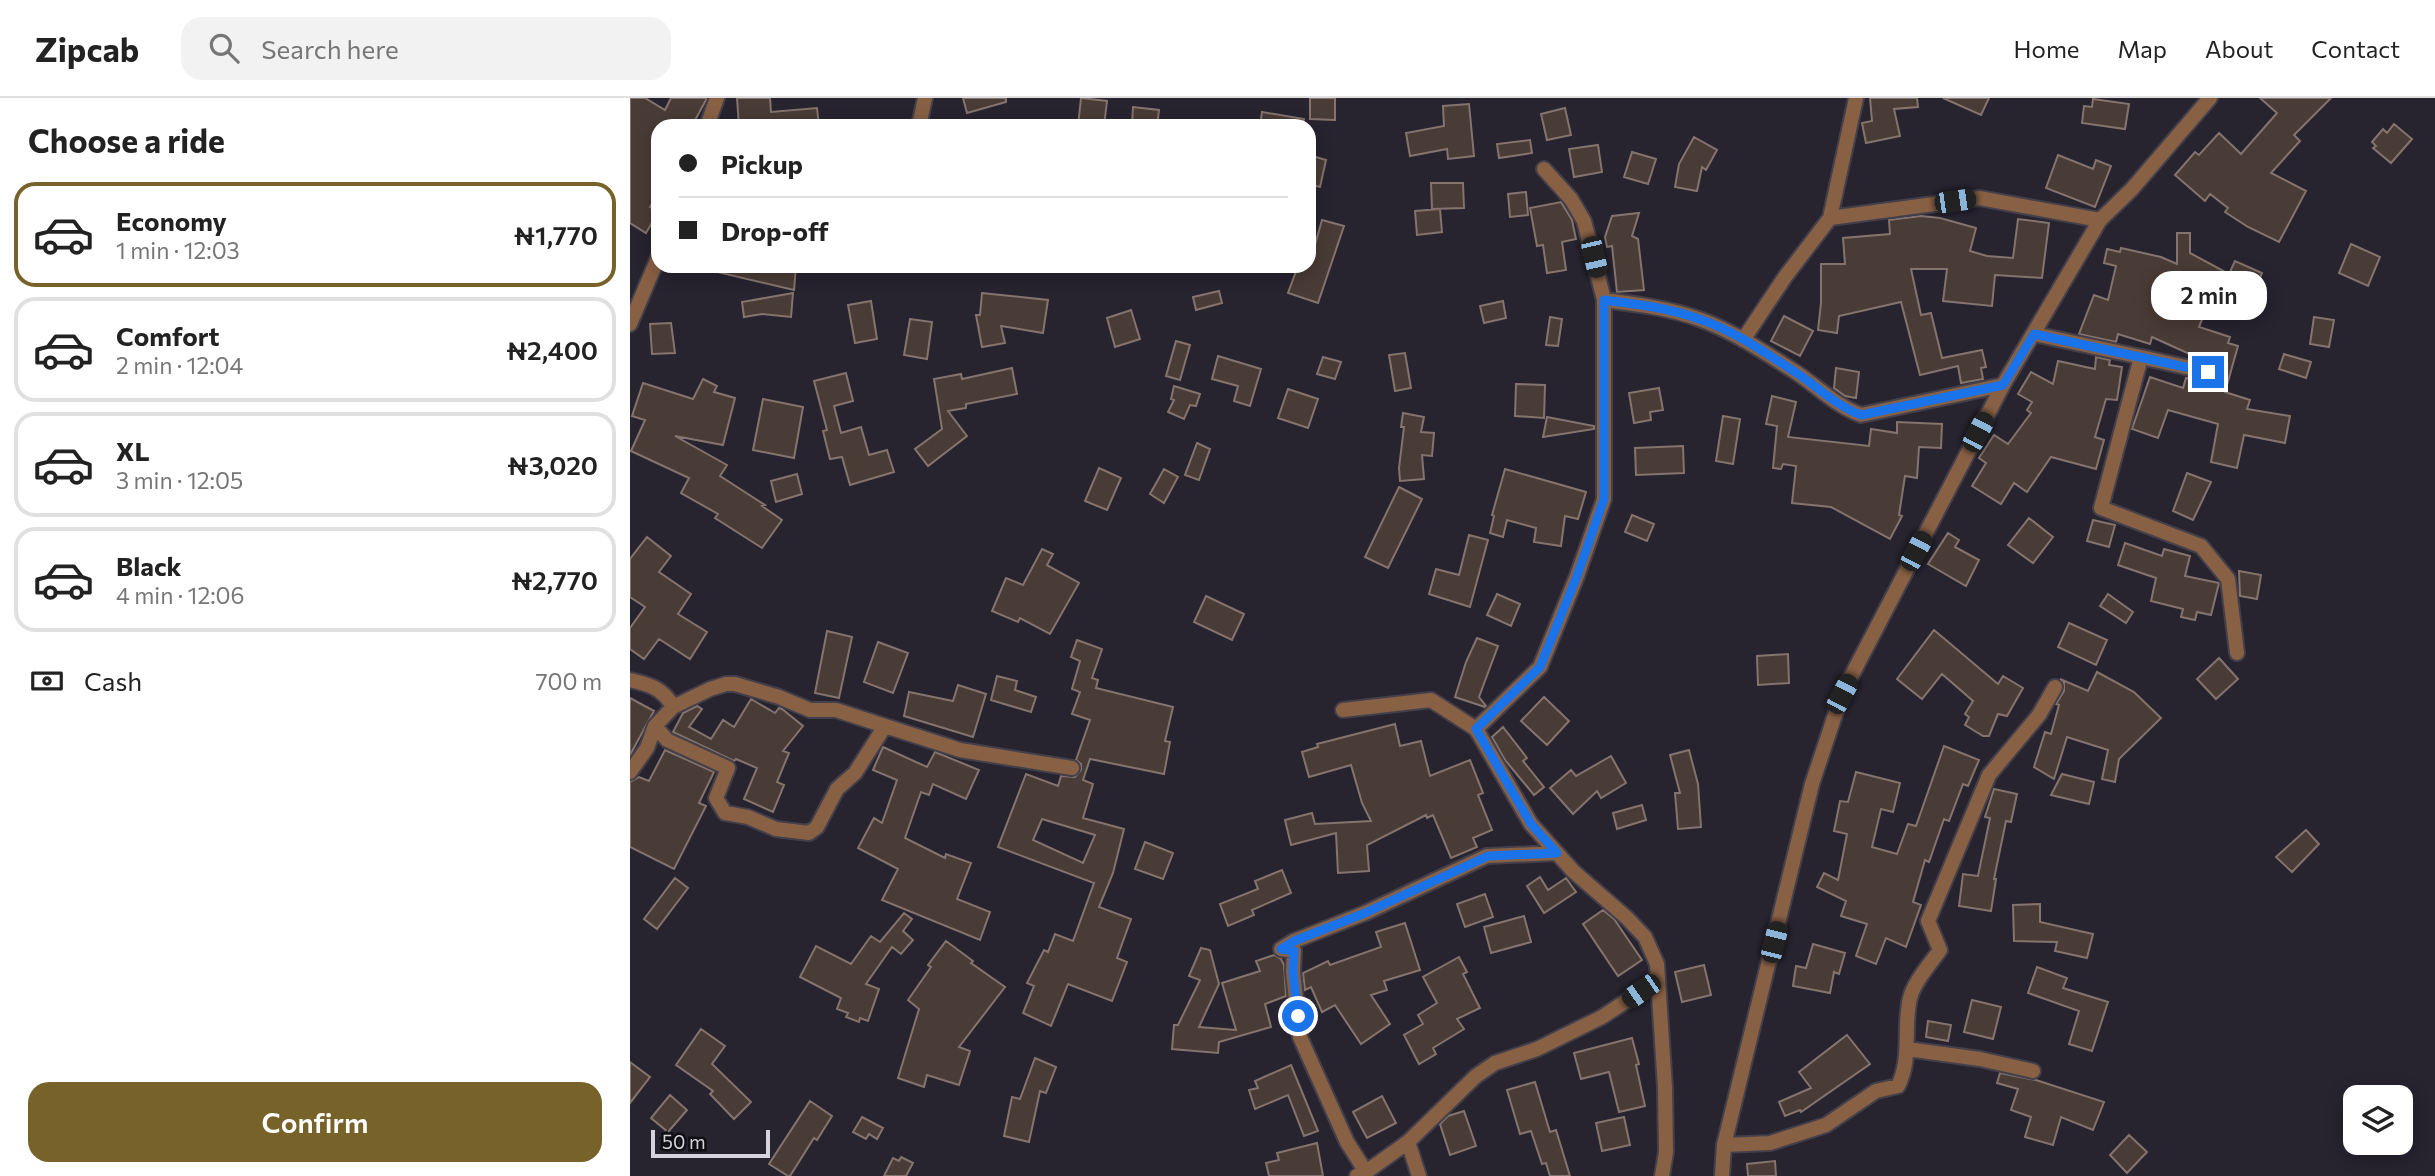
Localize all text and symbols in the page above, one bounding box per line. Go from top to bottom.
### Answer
search box [181,17,671,80]
text: Zipcab [35,28,139,69]
icon: search [205,29,243,67]
text: Search here [261,33,399,64]
text: Home [2014,34,2080,63]
text: Map [2118,34,2167,63]
text: About [2205,34,2273,63]
text: Contact [2311,34,2400,63]
text: Choose a ride [28,120,225,160]
text: Pickup [721,148,803,179]
car [1933,188,1978,214]
icon: car [32,203,95,266]
text: Economy [116,205,227,236]
text: Drop-off [721,215,828,246]
text: ₦1,770 [514,219,598,250]
car [1580,234,1609,280]
text: 1 min · 12:03 [116,236,240,264]
callout: 2 min [2150,271,2266,320]
text: 2 min [2181,281,2237,309]
icon: car [32,318,95,381]
text: Comfort [116,320,219,351]
text: ₦2,400 [506,334,598,365]
text: 2 min · 12:04 [116,351,243,379]
route end [2192,356,2224,388]
car [1959,409,1998,455]
icon: car [32,433,95,496]
text: XL [116,435,150,466]
text: ₦3,020 [507,449,598,480]
text: 3 min · 12:05 [116,466,243,494]
car [1897,528,1936,574]
icon: car [32,548,95,611]
text: Black [116,550,182,581]
text: ₦2,770 [511,564,598,595]
text: 4 min · 12:06 [116,581,245,609]
icon: cash [28,662,66,700]
text: Cash [84,665,142,696]
text: 700 m [535,667,602,695]
car [1823,671,1862,717]
car [1759,919,1790,965]
car [1618,970,1665,1012]
route start [1282,1000,1314,1032]
button: Confirm [28,1082,602,1162]
map controls [2343,1085,2413,1155]
button: layers [2343,1085,2413,1155]
scale bar [651,1127,770,1159]
text: 50 m [662,1130,706,1153]

